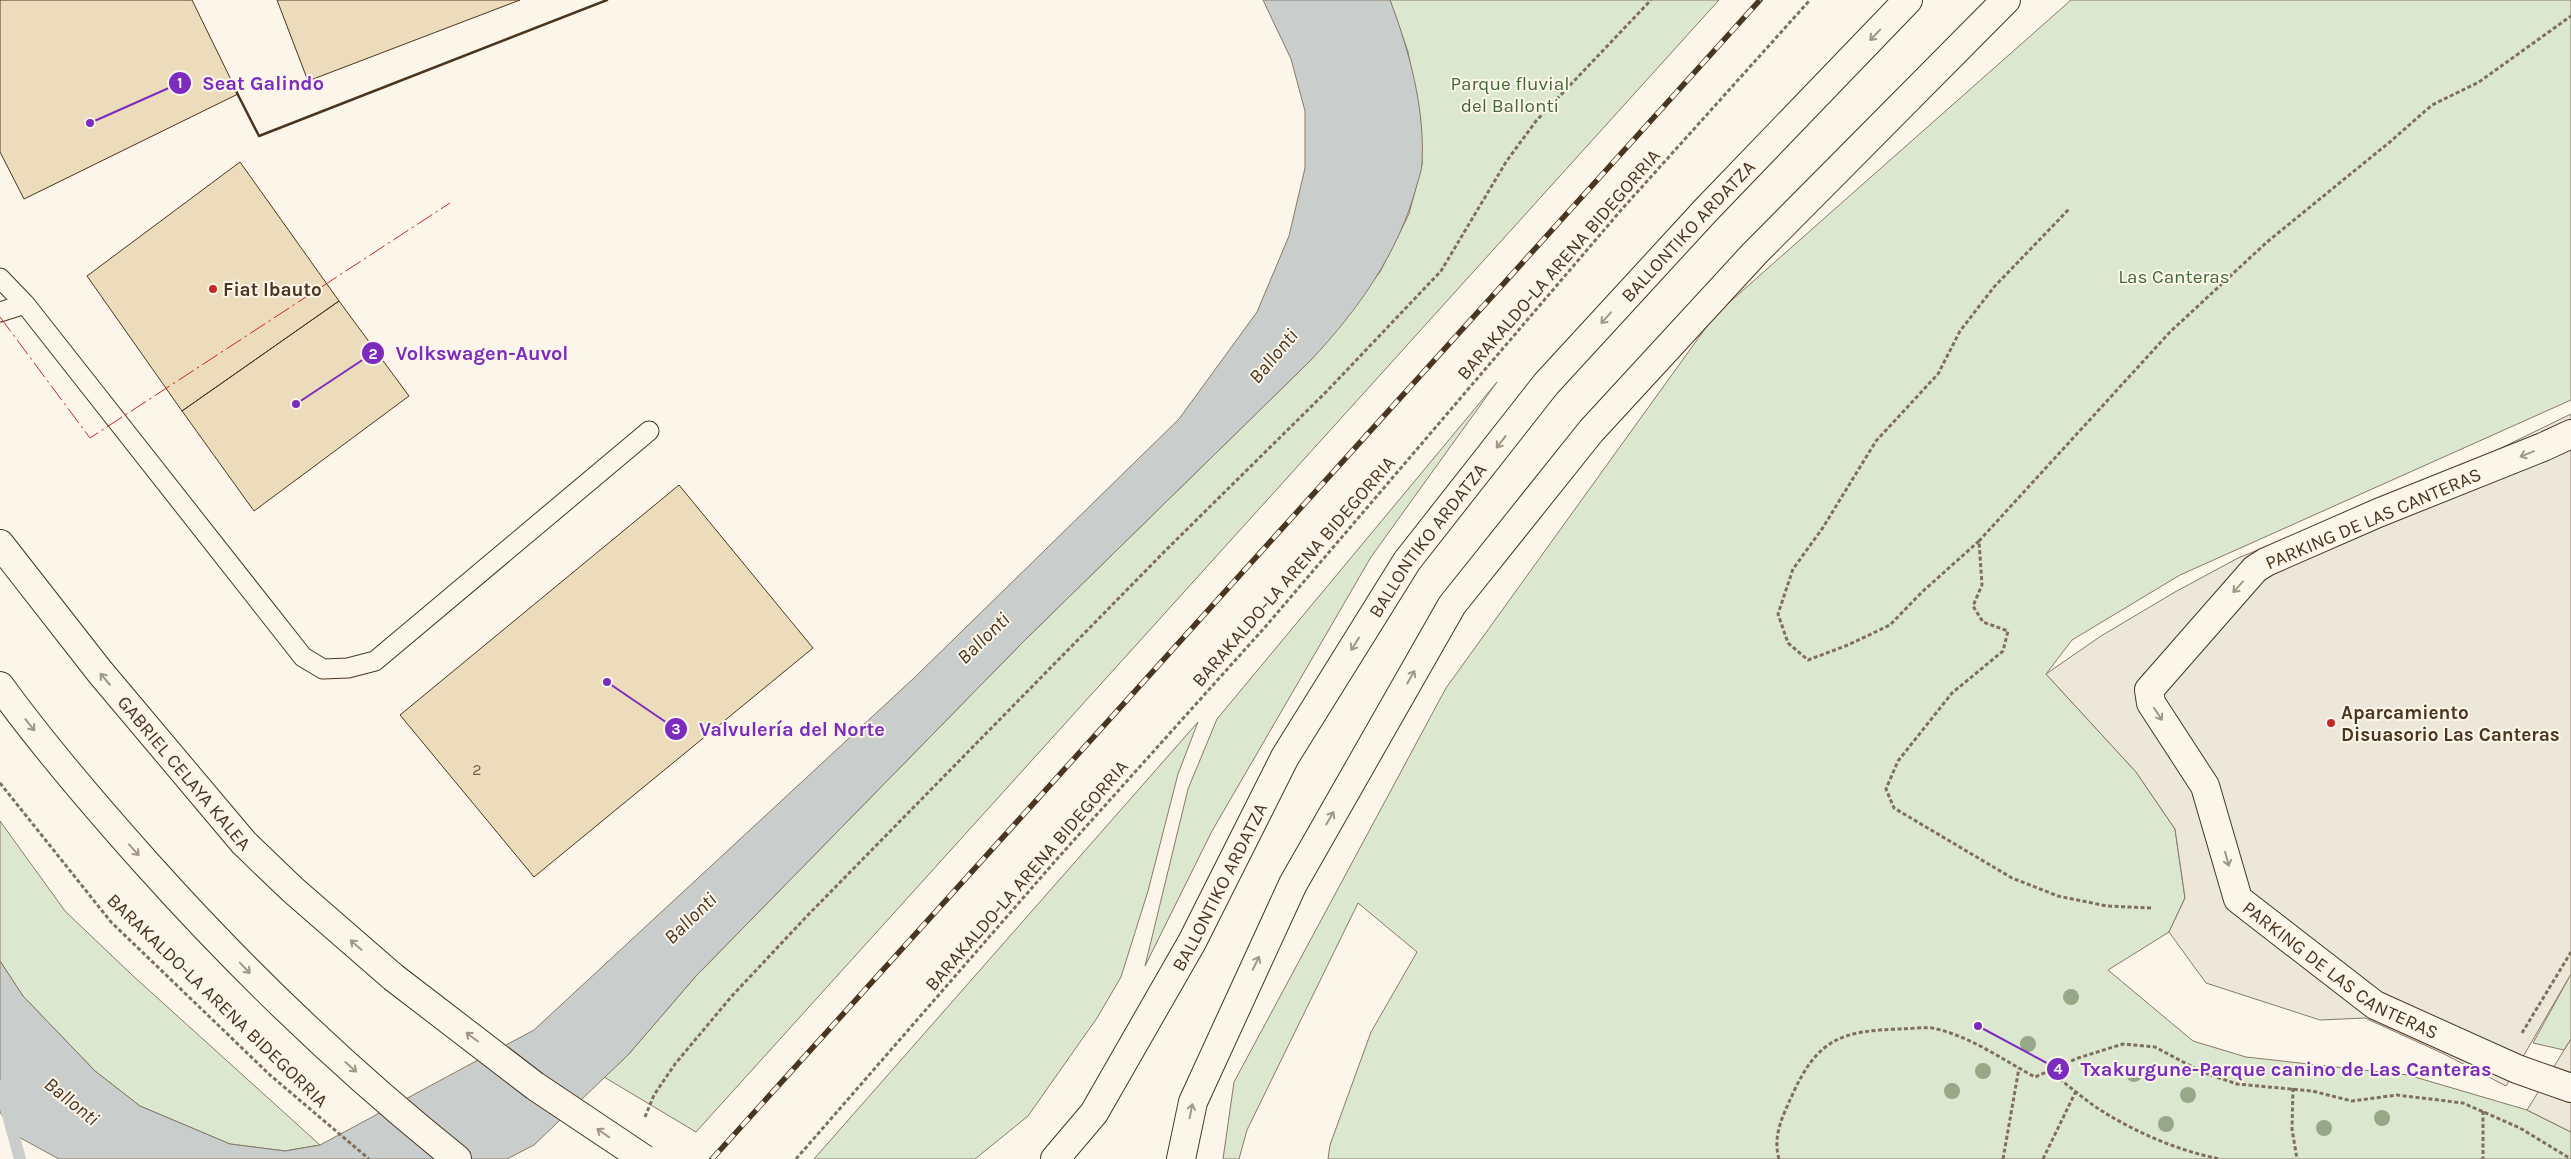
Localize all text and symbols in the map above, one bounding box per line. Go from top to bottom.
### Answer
one-way arrow [1868,29,1881,41]
callout: Seat Galindo [167,66,334,101]
text: Seat Galindo [202,72,324,95]
park label: Parque fluvial del Ballonti [1450,73,1570,117]
text: 1 [177,74,183,92]
street label: BARAKALDO-LA ARENA BIDEGORRIA [1453,145,1665,384]
street label: BALLONTIKO ARDATZA [1617,156,1760,307]
park label: Las Canteras [2118,266,2230,288]
place label: Fiat Ibauto [223,279,322,301]
marker: Fiat Ibauto [207,283,219,295]
one-way arrow [1601,312,1612,325]
water label: Ballonti [1244,324,1303,388]
callout: Volkswagen-Auvol [361,336,578,371]
text: Volkswagen-Auvol [396,342,568,365]
text: 2 [368,345,378,363]
one-way arrow [1495,435,1506,448]
one-way arrow [2519,450,2534,459]
street label: BARAKALDO-LA ARENA BIDEGORRIA [1188,452,1400,691]
street label: BALLONTIKO ARDATZA [1365,459,1492,622]
street label: PARKING DE LAS CANTERAS [2262,463,2485,574]
one-way arrow [2233,581,2244,594]
water label: Ballonti [952,608,1014,669]
one-way arrow [1350,637,1360,651]
one-way arrow [1406,670,1416,685]
one-way arrow [100,672,111,685]
street label: GABRIEL CELAYA KALEA [113,692,255,856]
place label: Aparcamiento Disuasorio Las Canteras [2341,702,2560,746]
one-way arrow [2153,707,2163,721]
callout: Valvulería del Norte [664,712,895,747]
marker: Aparcamiento Disuasorio Las Canteras [2325,717,2337,729]
one-way arrow [25,718,36,731]
text: Valvulería del Norte [699,718,885,741]
text: 3 [671,720,681,738]
street label: BARAKALDO-LA ARENA BIDEGORRIA [921,756,1133,995]
house number: 2 [472,760,482,779]
street label: BALLONTIKO ARDATZA [1168,799,1272,975]
one-way arrow [1326,812,1336,826]
one-way arrow [128,843,140,856]
one-way arrow [2223,851,2233,867]
water label: Ballonti [659,888,721,949]
street label: BARAKALDO-LA ARENA BIDEGORRIA [102,889,332,1112]
street label: PARKING DE LAS CANTERAS [2238,897,2441,1044]
one-way arrow [350,939,363,951]
one-way arrow [1252,956,1262,971]
one-way arrow [239,962,251,974]
one-way arrow [466,1032,479,1043]
callout: Txakurgune-Parque canino de Las Canteras [2045,1052,2501,1087]
text: Txakurgune-Parque canino de Las Canteras [2080,1058,2492,1081]
text: 4 [2054,1060,2063,1078]
one-way arrow [344,1061,357,1072]
water label: Ballonti [40,1072,104,1131]
one-way arrow [1186,1104,1196,1120]
one-way arrow [596,1128,610,1138]

